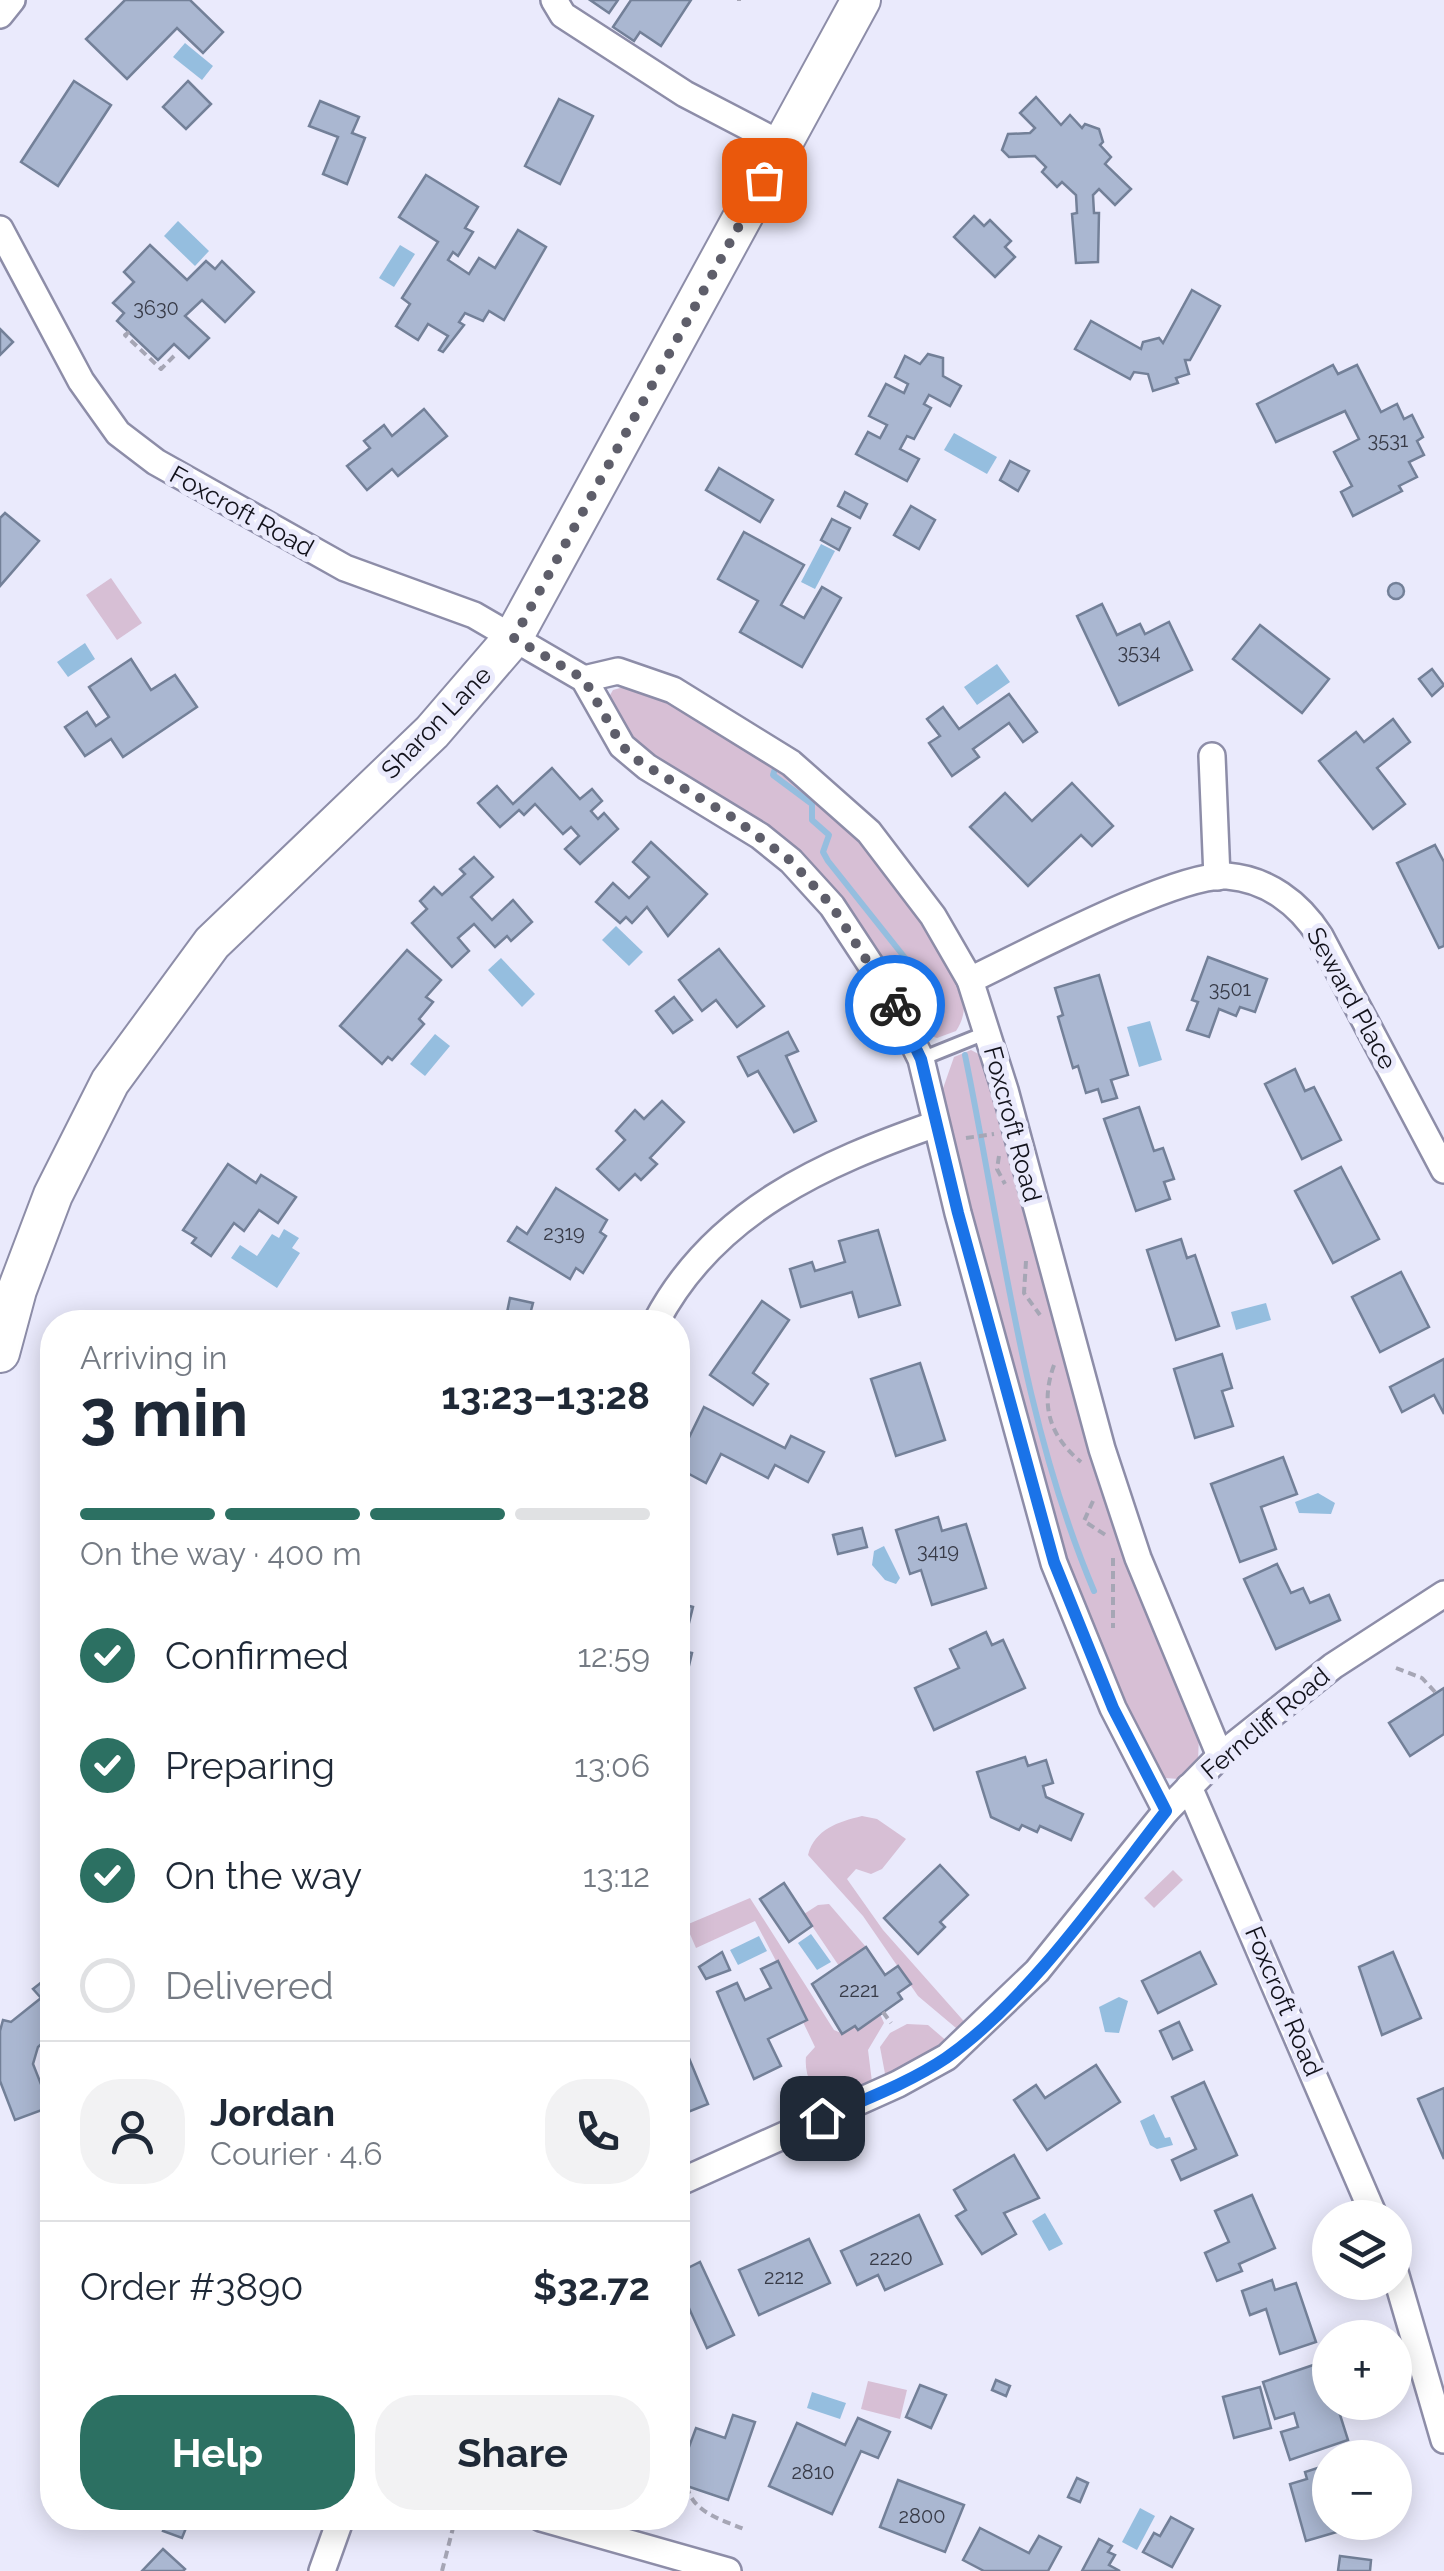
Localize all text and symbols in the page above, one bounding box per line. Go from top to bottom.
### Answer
pin [722,138,807,223]
icon: bag [737,153,792,208]
house number: 3630 [133,296,179,320]
house number: 3531 [1368,428,1409,452]
street label: Foxcroft Road [165,459,319,563]
house number: 3534 [1117,640,1161,664]
street label: Sharon Lane [375,659,497,785]
street label: Seward Place [1301,922,1403,1074]
courier [845,955,945,1055]
house number: 3501 [1209,977,1252,1001]
icon: bike [868,978,923,1033]
street label: Foxcroft Road [978,1043,1048,1205]
house number: 2319 [543,1221,585,1245]
text: Arriving in [80,1339,227,1376]
text: 13:23–13:28 [441,1373,650,1418]
text: 3 min [80,1375,248,1451]
text: On the way · 400 m [80,1535,362,1572]
house number: 3419 [917,1539,959,1563]
icon: check [80,1628,135,1683]
text: Confirmed [165,1633,349,1678]
text: 12:59 [577,1637,650,1674]
street label: Ferncliff Road [1195,1661,1335,1785]
icon: check [80,1738,135,1793]
text: Preparing [165,1743,335,1788]
text: 13:06 [574,1747,650,1784]
icon: check [80,1848,135,1903]
text: On the way [165,1853,362,1898]
text: 13:12 [583,1857,650,1894]
street label: Foxcroft Road [1239,1922,1329,2080]
text: Delivered [165,1963,334,2008]
house number: 2221 [839,1978,879,2002]
pin [780,2076,865,2161]
button: person [80,2079,185,2184]
button: phone [545,2079,650,2184]
text: Jordan [210,2090,335,2135]
icon: home [795,2091,850,2146]
text: Courier · 4.6 [210,2135,383,2172]
map controls [1312,2200,1412,2540]
button: layers [1312,2200,1412,2300]
house number: 2220 [869,2246,913,2270]
text: Order #3890 [80,2264,304,2309]
text: $32.72 [533,2264,650,2309]
house number: 2212 [764,2265,804,2289]
button: + [1312,2320,1412,2420]
button: Help [80,2395,355,2510]
button: Share [375,2395,650,2510]
button: − [1312,2440,1412,2540]
house number: 2810 [791,2460,835,2484]
house number: 2800 [899,2504,945,2528]

